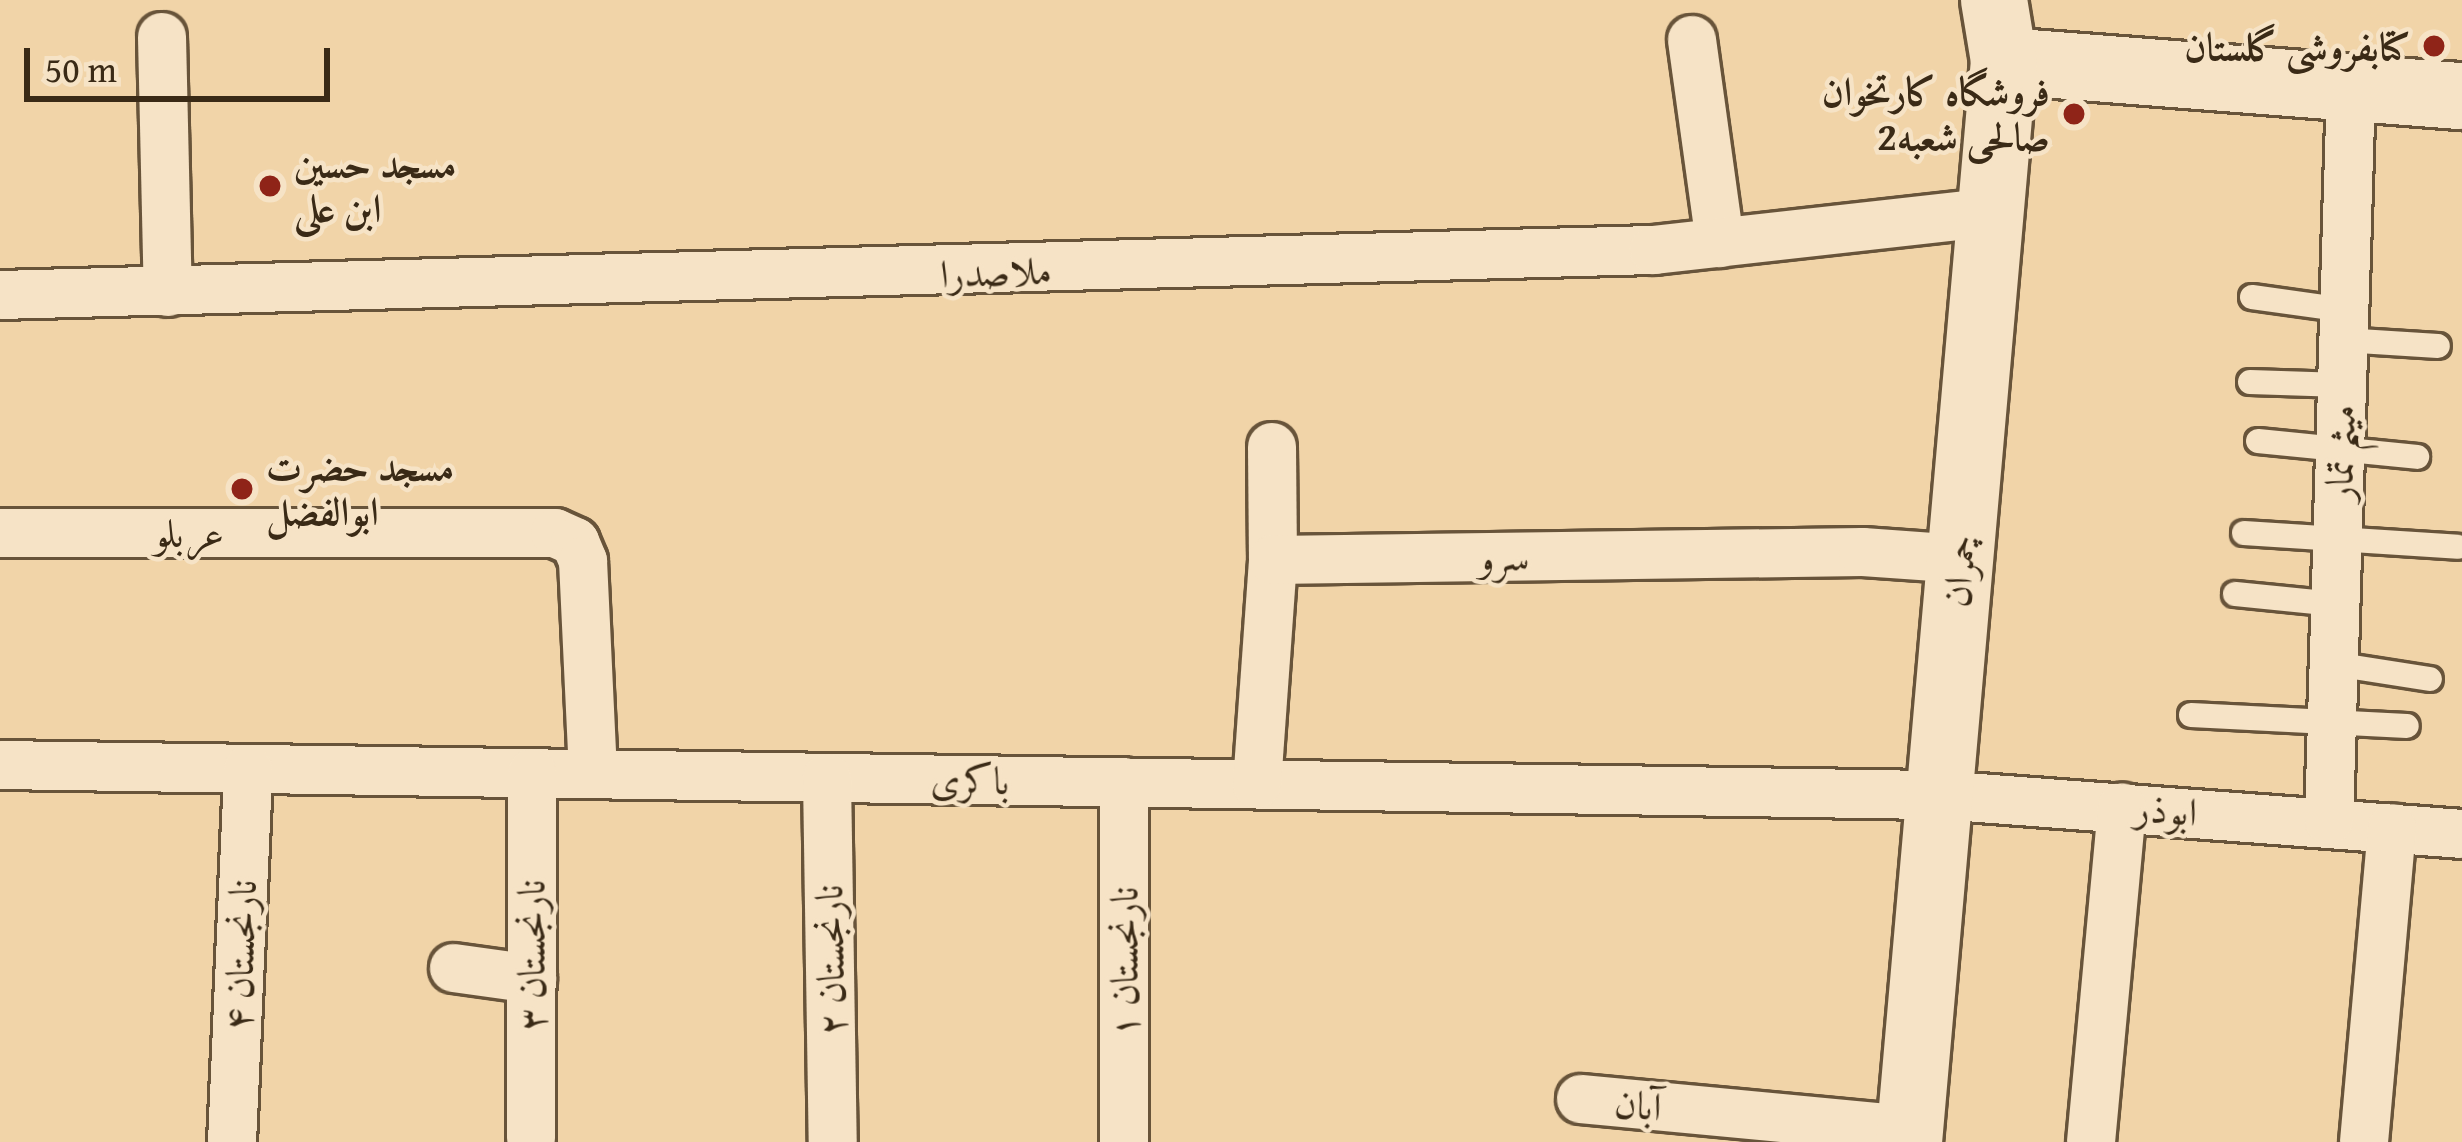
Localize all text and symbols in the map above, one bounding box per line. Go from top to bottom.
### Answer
place label: کتابفروشی گلستان [2184,23,2410,69]
scale bar [30,24,336,98]
marker: کتابفروشی گلستان [2421,33,2447,59]
text: 50 m [45,42,117,95]
place label: فروشگاه کارتخوان صالحی شعبه2 [1821,69,2050,160]
marker: فروشگاه کارتخوان صالحی شعبه2 [2061,101,2087,127]
place label: مسجد حسین ابن علی [294,141,456,232]
marker: مسجد حسین ابن علی [257,173,283,199]
street label: ملاصدرا [939,247,1053,297]
street label: میثم تمار [2315,404,2365,502]
place label: مسجد حضرت ابوالفضل [266,444,454,535]
marker: مسجد حضرت ابوالفضل [229,476,255,502]
street label: عربلو [154,510,224,556]
street label: سرو [1478,533,1530,581]
street label: چمران [1933,533,1985,609]
street label: باکری [930,756,1010,804]
street label: ابوذر [2133,784,2199,836]
street label: نارنجستان ۴ [214,879,266,1031]
street label: نارنجستان ۳ [508,879,554,1031]
street label: نارنجستان ۲ [805,884,855,1036]
street label: نارنجستان ۱ [1101,886,1147,1038]
street label: آبان [1612,1080,1664,1130]

